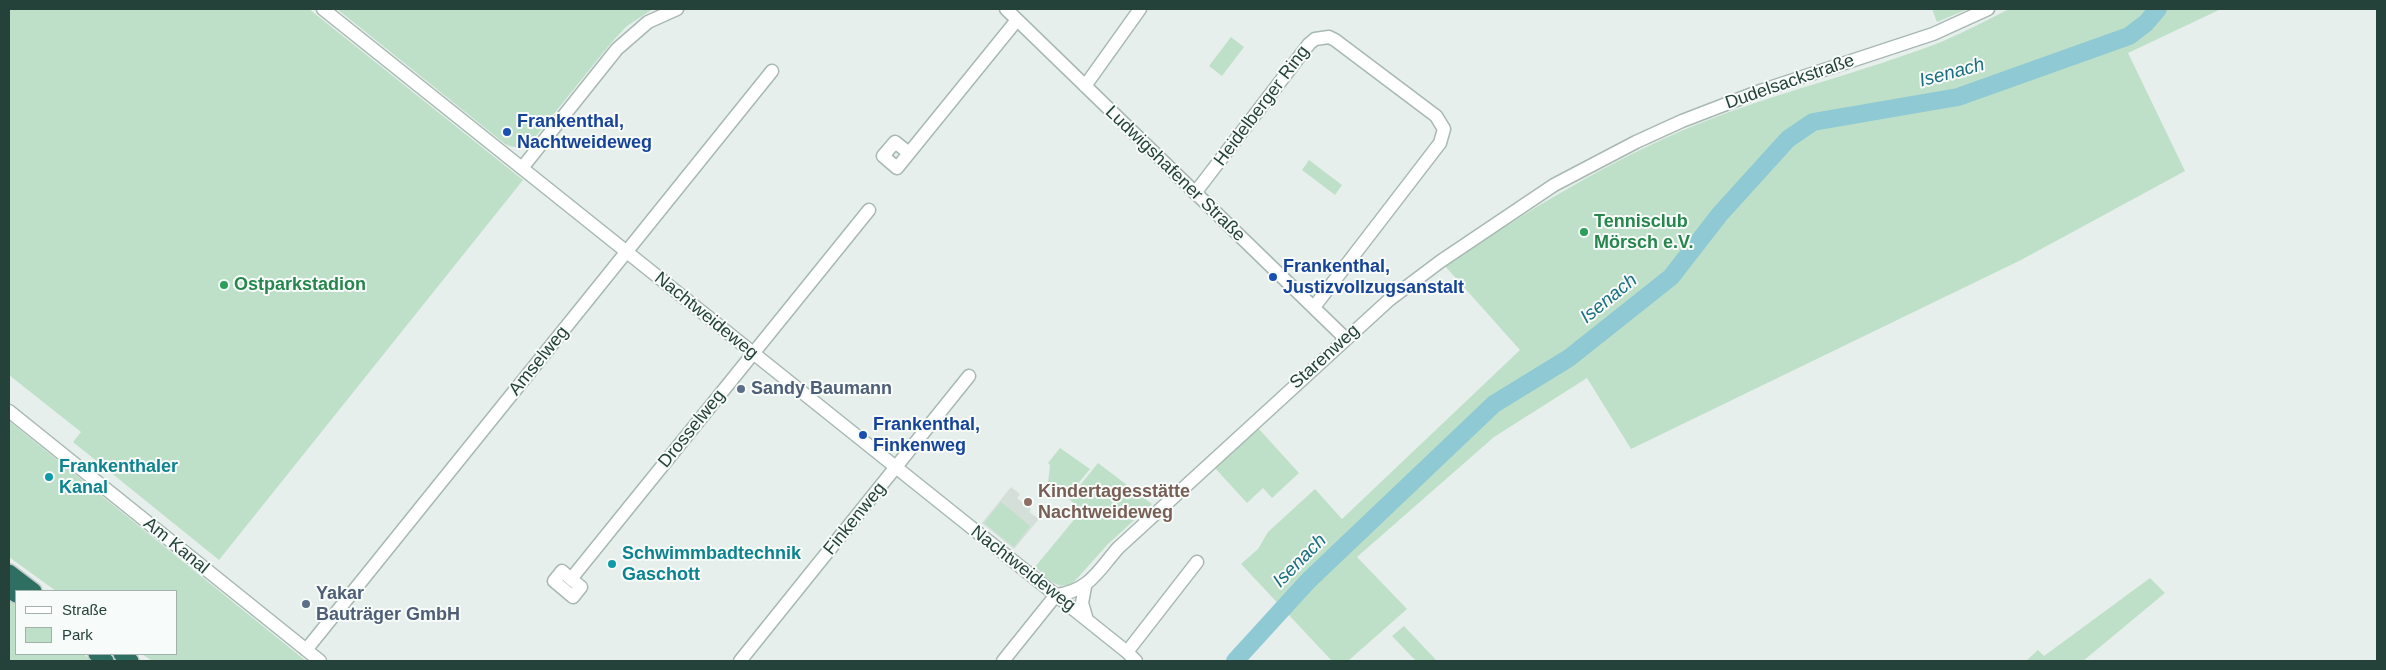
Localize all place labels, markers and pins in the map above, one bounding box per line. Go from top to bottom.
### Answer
place label: Frankenthal, Nachtweideweg [517,111,652,154]
marker: Frankenthal, Nachtweideweg [501,126,513,138]
place label: Tennisclub Mörsch e.V. [1594,211,1693,253]
marker: Tennisclub Mörsch e.V. [1578,226,1590,238]
place label: Frankenthal, Justizvollzugsanstalt [1283,256,1464,298]
marker: Frankenthal, Justizvollzugsanstalt [1267,271,1279,283]
place label: Ostparkstadion [234,274,366,296]
marker: Ostparkstadion [218,279,230,291]
place label: Sandy Baumann [751,378,892,400]
marker: Sandy Baumann [735,383,747,395]
place label: Frankenthal, Finkenweg [873,414,980,456]
marker: Frankenthal, Finkenweg [857,429,869,441]
place label: Frankenthaler Kanal [59,456,178,498]
marker: Frankenthaler Kanal [43,471,55,483]
place label: Kindertagesstätte Nachtweideweg [1038,481,1190,524]
marker: Kindertagesstätte Nachtweideweg [1022,496,1034,508]
place label: Schwimmbadtechnik Gaschott [622,543,801,586]
marker: Schwimmbadtechnik Gaschott [606,558,618,570]
place label: Yakar Bauträger GmbH [316,583,460,626]
marker: Yakar Bauträger GmbH [300,598,312,610]

